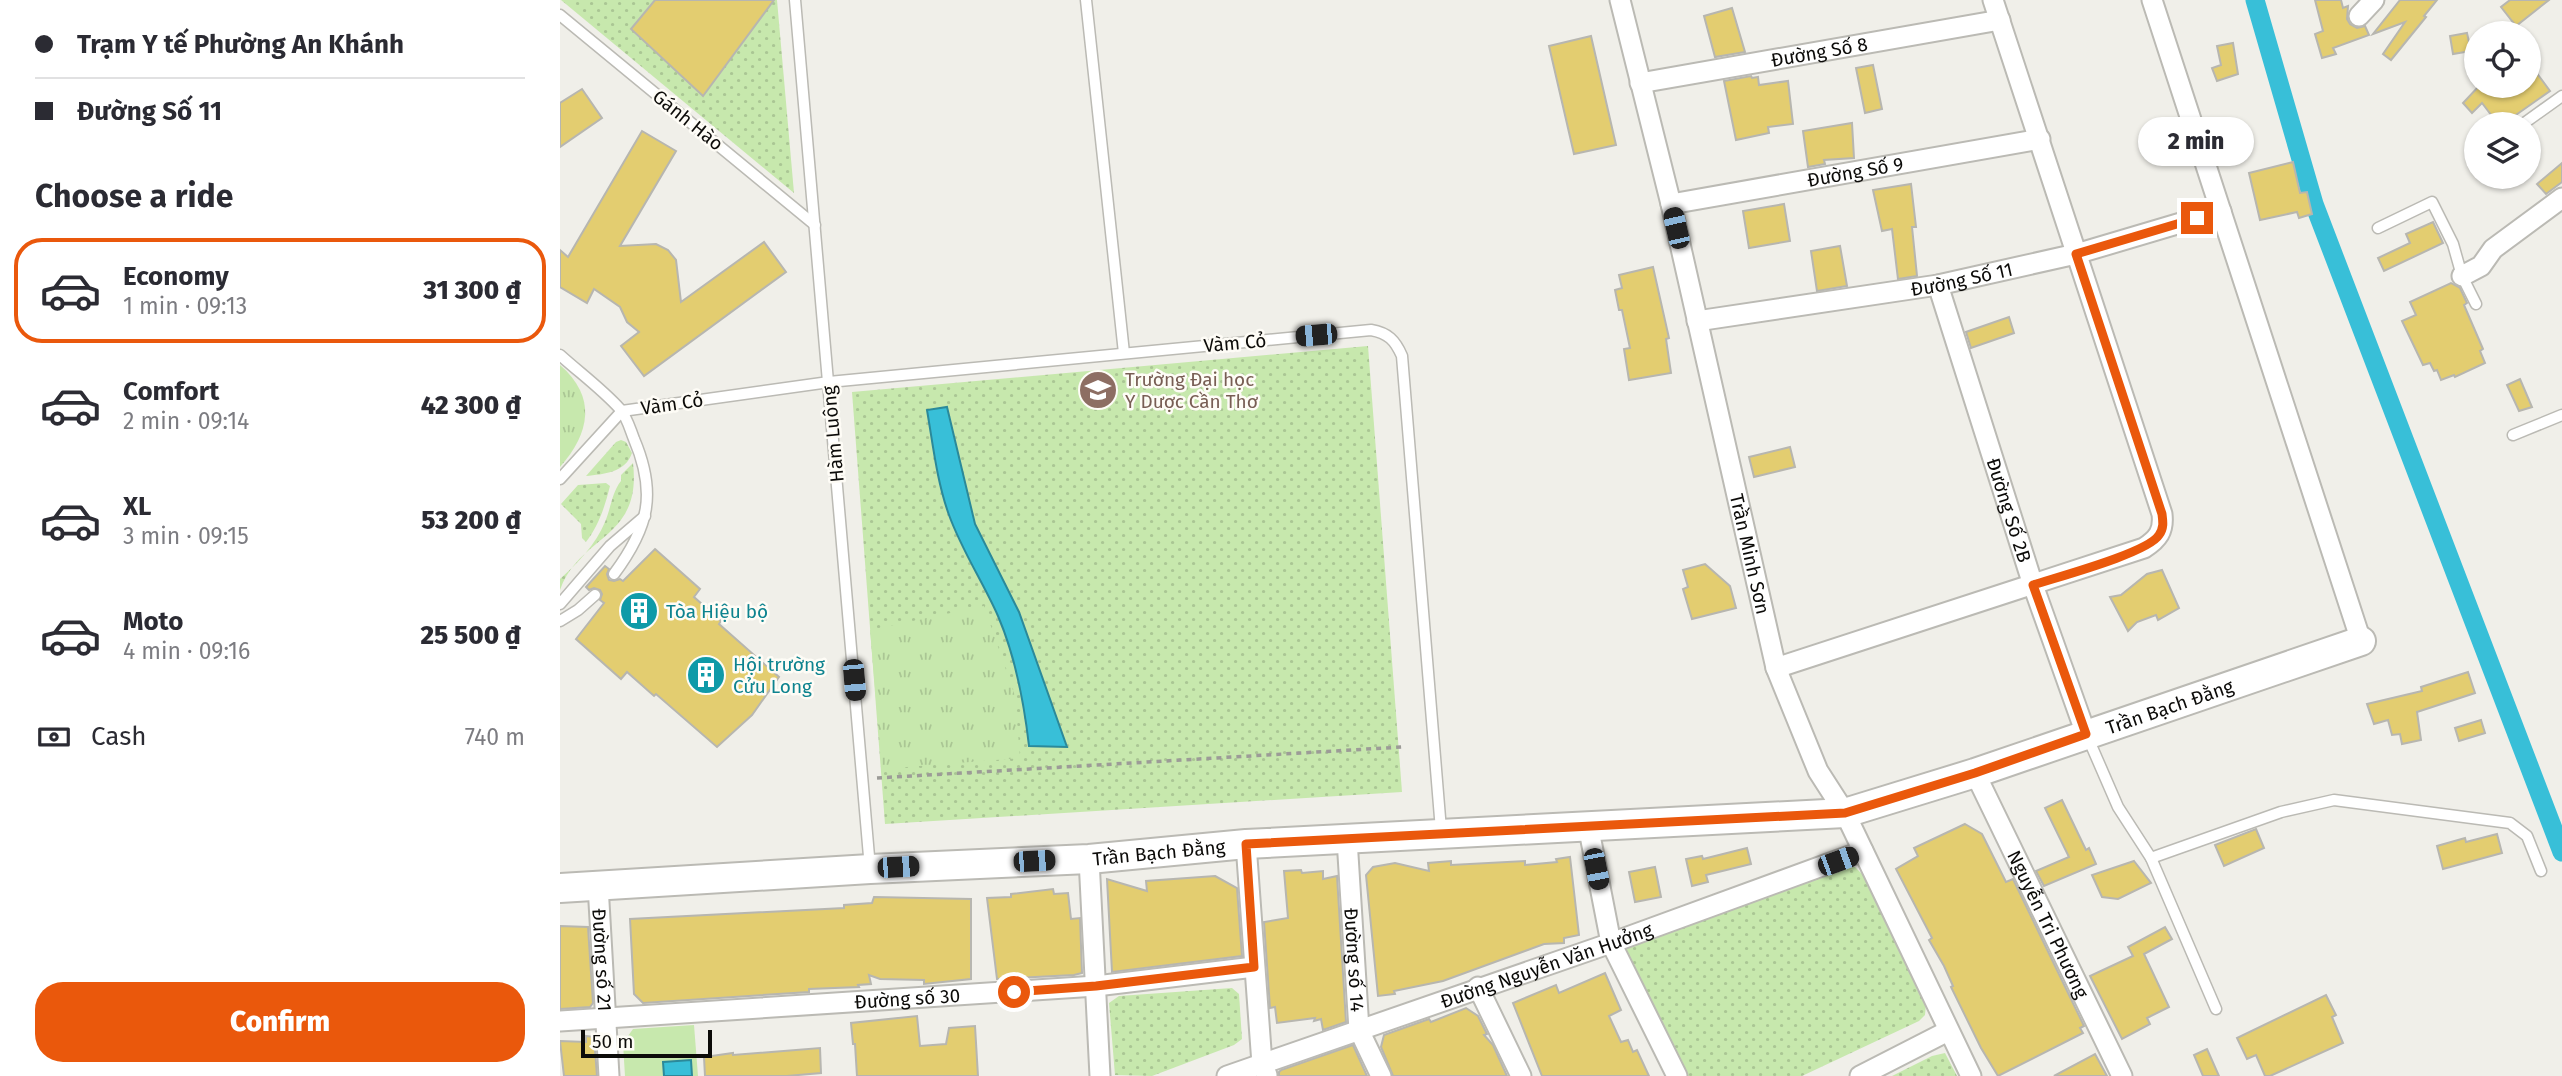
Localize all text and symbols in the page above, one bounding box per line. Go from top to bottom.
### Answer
map controls [2464,21,2541,189]
button: locate [2464,21,2541,98]
text: Trạm Y tế Phường An Khánh [77,29,404,60]
street label: Đường Số 8 [1769,32,1869,71]
street label: Gánh Hào [648,85,728,155]
text: Đường Số 11 [77,96,222,127]
button: layers [2464,112,2541,189]
callout: 2 min [2139,116,2255,166]
text: 2 min [2168,127,2224,155]
street label: Đường Số 9 [1805,152,1905,191]
text: Choose a ride [35,177,233,215]
route end [2181,202,2213,234]
car [1662,205,1691,251]
street label: Đường Số 11 [1909,257,2015,300]
icon: car [39,259,102,322]
text: Economy [123,261,229,292]
text: 31 300 ₫ [423,275,521,306]
text: 1 min · 09:13 [123,292,247,320]
car [1295,323,1338,347]
street label: Vàm Cỏ [1203,329,1267,357]
place label: Trường Đại học Y Dược Cần Thơ [1125,368,1259,413]
school or university icon: Trường Đại học Y Dược Cần Thơ [1077,369,1119,411]
icon: car [39,374,102,437]
text: Comfort [123,376,219,407]
street label: Hàm Luông [817,385,849,483]
street label: Vàm Cỏ [639,388,705,420]
text: 42 300 ₫ [421,390,521,421]
text: 2 min · 09:14 [123,407,249,435]
street label: Đường Số 2B [1982,455,2037,565]
icon: car [39,489,102,552]
text: XL [123,491,151,522]
street label: Trần Minh Sơn [1725,491,1775,616]
text: 53 200 ₫ [421,505,521,536]
text: 3 min · 09:15 [123,522,249,550]
building icon: Tòa Hiệu bộ [618,590,660,632]
place label: Tòa Hiệu bộ [666,600,768,623]
icon: car [39,604,102,667]
text: Moto [123,606,183,637]
text: 25 500 ₫ [420,620,521,651]
text: 4 min · 09:16 [123,637,250,665]
place label: Hội trường Cửu Long [733,653,825,698]
building icon: Hội trường Cửu Long [685,654,727,696]
car [842,658,867,702]
street label: Trần Bạch Đằng [2103,674,2236,739]
icon: cash [35,718,73,756]
text: Cash [91,721,147,752]
text: 740 m [465,723,525,751]
street label: Trần Bạch Đằng [1091,835,1226,870]
car [1815,844,1862,878]
car [1582,846,1611,892]
street label: Nguyễn Tri Phương [2003,846,2094,1002]
car [1013,849,1056,873]
car [877,855,920,879]
street label: Đường số 14 [1340,907,1369,1013]
street label: Đường số 21 [588,908,617,1012]
street label: Đường Nguyễn Văn Hưởng [1437,917,1656,1013]
route start [998,976,1030,1008]
button: Confirm [35,982,525,1062]
street label: Đường số 30 [854,983,961,1013]
scale bar [581,1027,712,1059]
text: 50 m [592,1030,633,1053]

